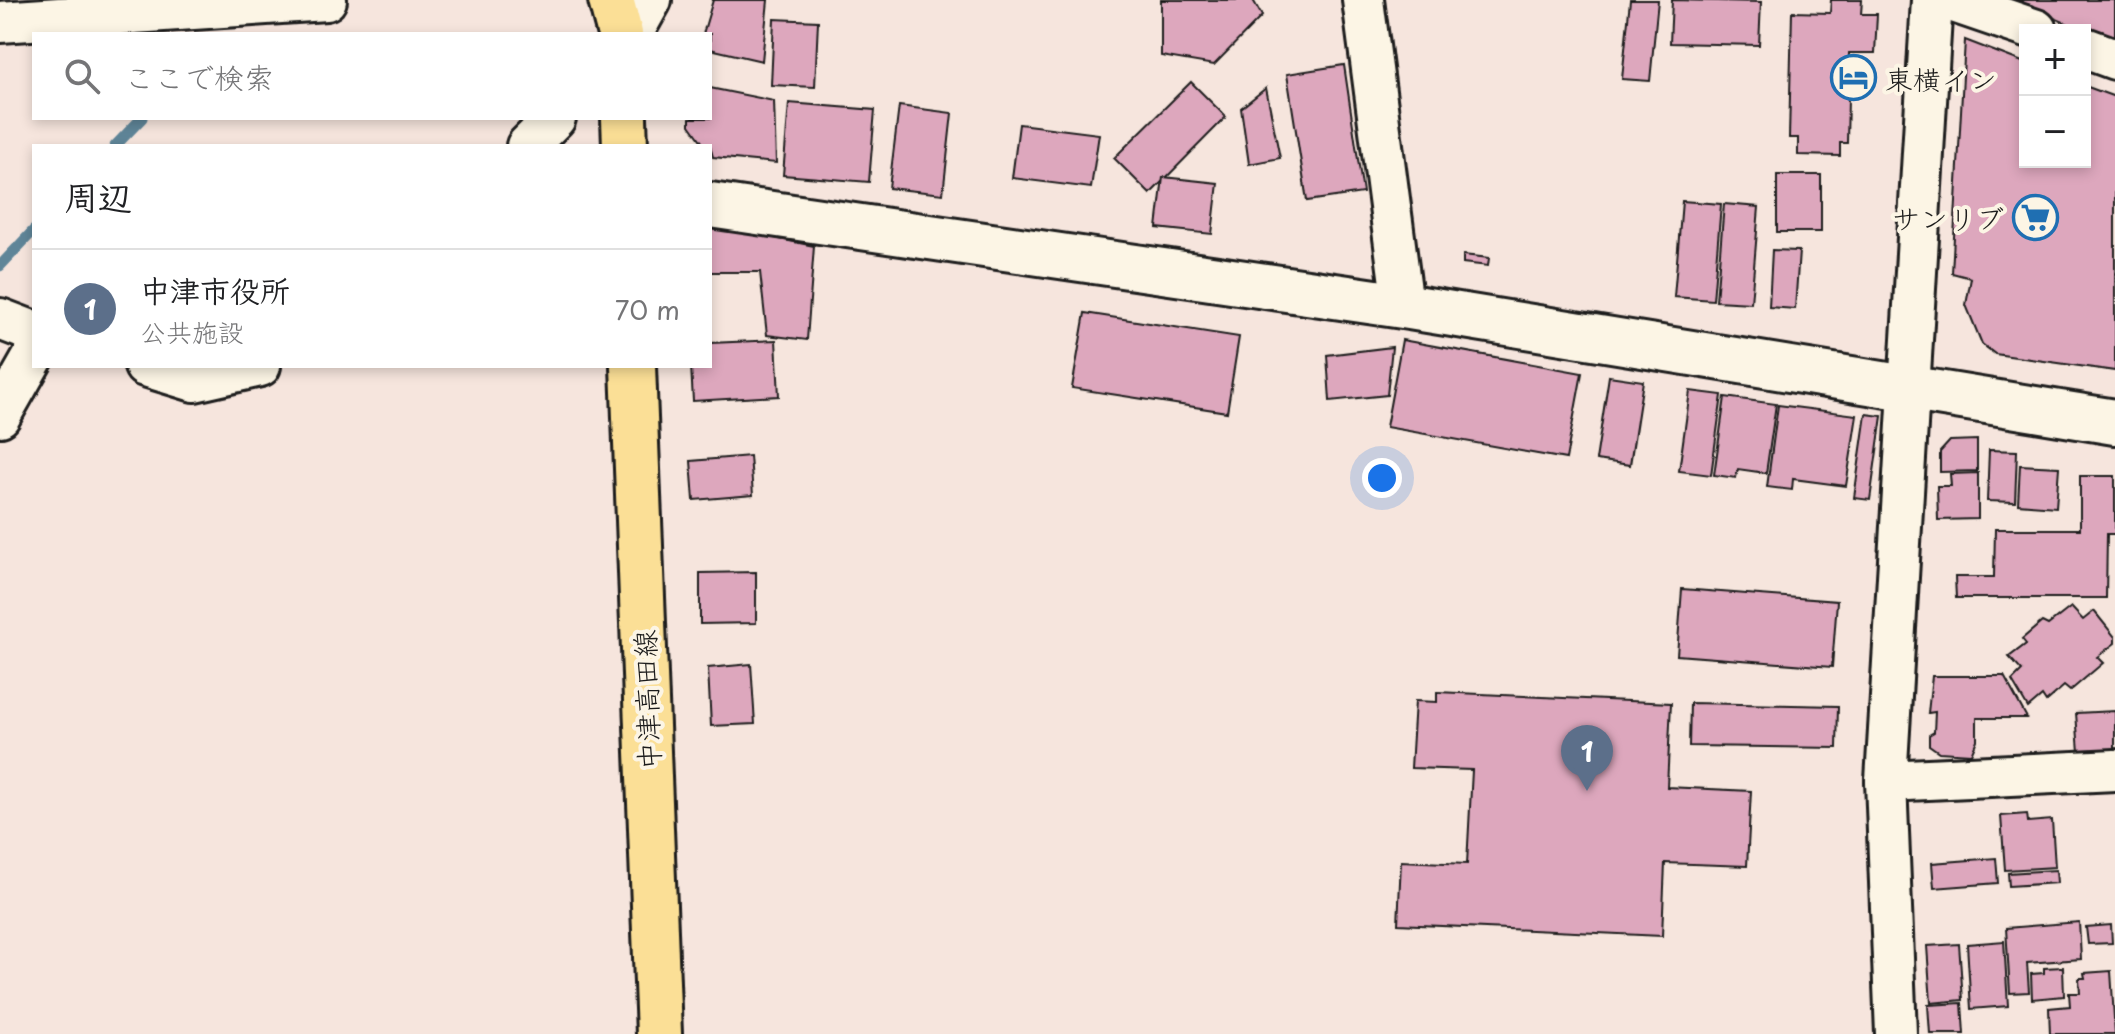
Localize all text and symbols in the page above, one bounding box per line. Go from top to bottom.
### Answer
map controls [2019,24,2091,168]
button: + [2019,24,2091,96]
search box [32,32,712,120]
icon: search [60,54,104,98]
text: ここで検索 [124,54,274,99]
hotel icon: 東横イン [1830,54,1878,102]
place label: 東横イン [1885,57,1997,100]
button: − [2019,96,2091,168]
text: 周辺 [64,170,132,222]
supermarket icon: サンリブ [2011,193,2059,241]
place label: サンリブ [1892,196,2004,239]
text: 中津市役所 [140,267,290,312]
text: 1 [84,290,96,329]
text: 70 m [615,290,680,329]
text: 公共施設 [140,312,244,351]
your location [1362,458,1402,498]
street label: 中津高田線 [622,629,670,771]
pin: 1 [1561,725,1613,791]

